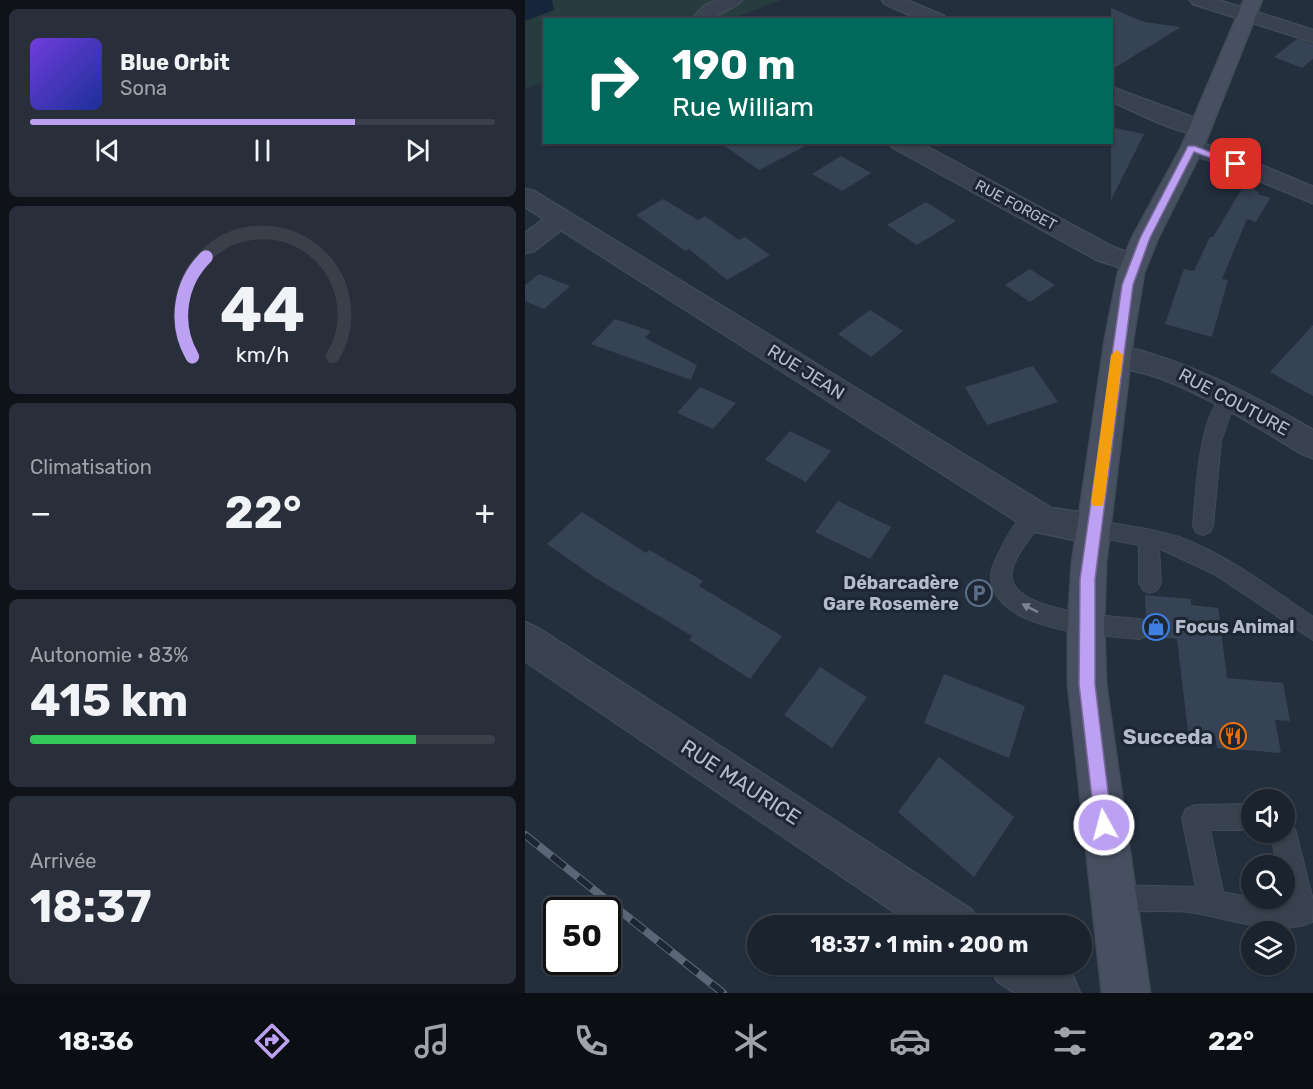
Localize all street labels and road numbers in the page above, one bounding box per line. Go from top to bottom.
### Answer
street label: RUE FORGET [972,176,1060,234]
street label: RUE JEAN [763,340,849,404]
street label: RUE COUTURE [1175,364,1293,440]
street label: RUE MAURICE [676,734,806,830]

